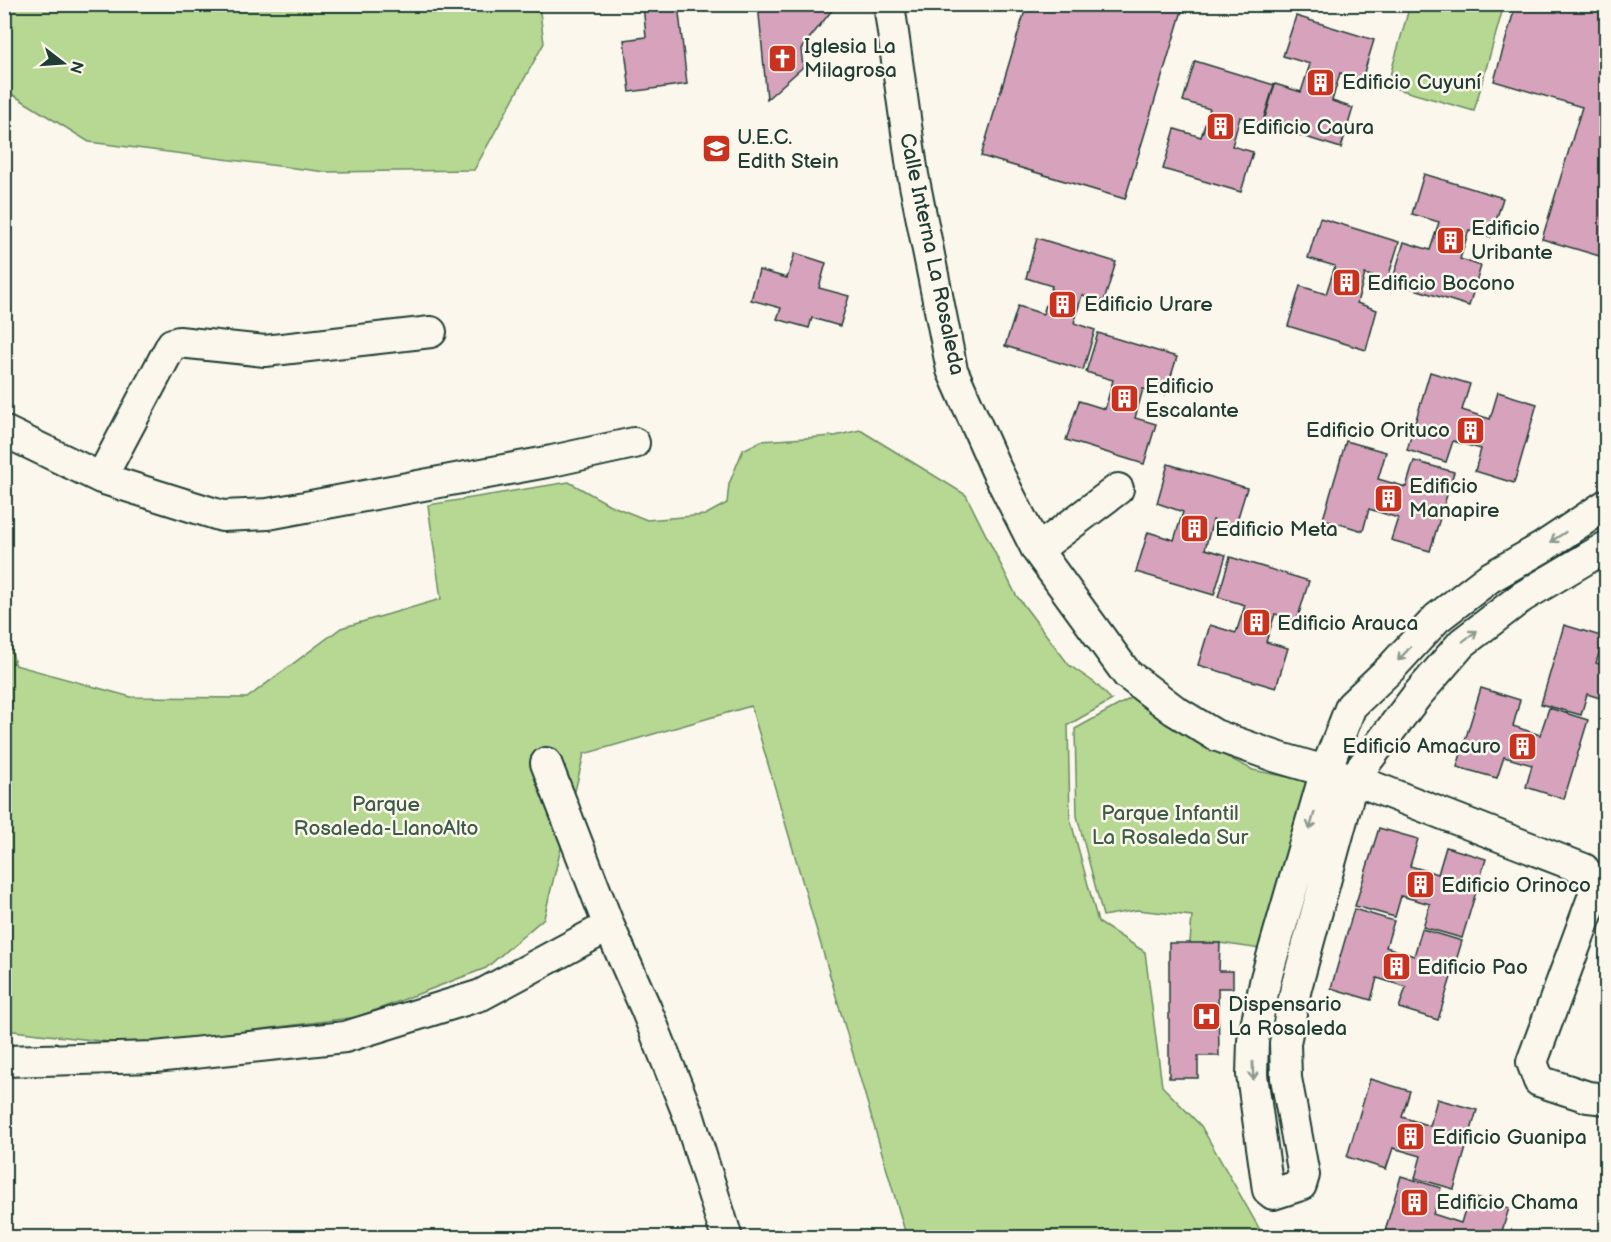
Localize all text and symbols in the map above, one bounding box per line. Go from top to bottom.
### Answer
north arrow [33,33,93,93]
place label: Iglesia La Milagrosa [804,34,897,83]
church icon: Iglesia La Milagrosa [767,42,799,74]
text: N [65,58,87,75]
building icon: Edificio Cuyuní [1305,66,1337,98]
place label: Edificio Cuyuní [1342,70,1482,95]
building icon: Edificio Caura [1205,111,1237,143]
place label: Edificio Caura [1242,115,1374,140]
place label: U.E.C. Edith Stein [737,125,839,174]
street label: Calle Interna La Rosaleda [894,131,970,377]
school or university icon: U.E.C. Edith Stein [700,133,732,165]
place label: Edificio Uribante [1471,216,1553,265]
building icon: Edificio Uribante [1434,224,1466,256]
building icon: Edificio Bocono [1330,267,1362,299]
place label: Edificio Bocono [1367,271,1515,296]
building icon: Edificio Urare [1047,288,1079,320]
place label: Edificio Urare [1084,292,1213,317]
place label: Edificio Escalante [1145,374,1239,423]
building icon: Edificio Escalante [1108,382,1140,414]
building icon: Edificio Orituco [1455,414,1487,446]
place label: Edificio Orituco [1306,418,1450,443]
place label: Edificio Manapire [1409,474,1499,523]
building icon: Edificio Manapire [1372,482,1404,514]
building icon: Edificio Meta [1178,513,1210,545]
place label: Edificio Meta [1215,517,1338,542]
one-way arrow [1550,531,1566,543]
building icon: Edificio Arauca [1240,607,1272,639]
place label: Edificio Arauca [1277,611,1418,636]
one-way arrow [1462,630,1478,643]
one-way arrow [1397,646,1411,661]
building icon: Edificio Amacuro [1506,730,1538,762]
place label: Edificio Amacuro [1342,734,1501,759]
park label: Parque Rosaleda-LlanoAlto [294,792,478,841]
park label: Parque Infantil La Rosaleda Sur [1092,801,1249,850]
one-way arrow [1305,811,1317,830]
building icon: Edificio Orinoco [1404,869,1436,901]
place label: Edificio Orinoco [1441,873,1591,898]
building icon: Edificio Pao [1380,951,1412,983]
place label: Edificio Pao [1417,955,1528,980]
place label: Dispensario La Rosaleda [1228,992,1347,1041]
hospital icon: Dispensario La Rosaleda [1191,1000,1223,1032]
one-way arrow [1247,1060,1258,1080]
building icon: Edificio Guanipa [1395,1121,1427,1153]
place label: Edificio Guanipa [1432,1125,1587,1150]
building icon: Edificio Chama [1399,1186,1431,1218]
place label: Edificio Chama [1436,1190,1578,1215]

